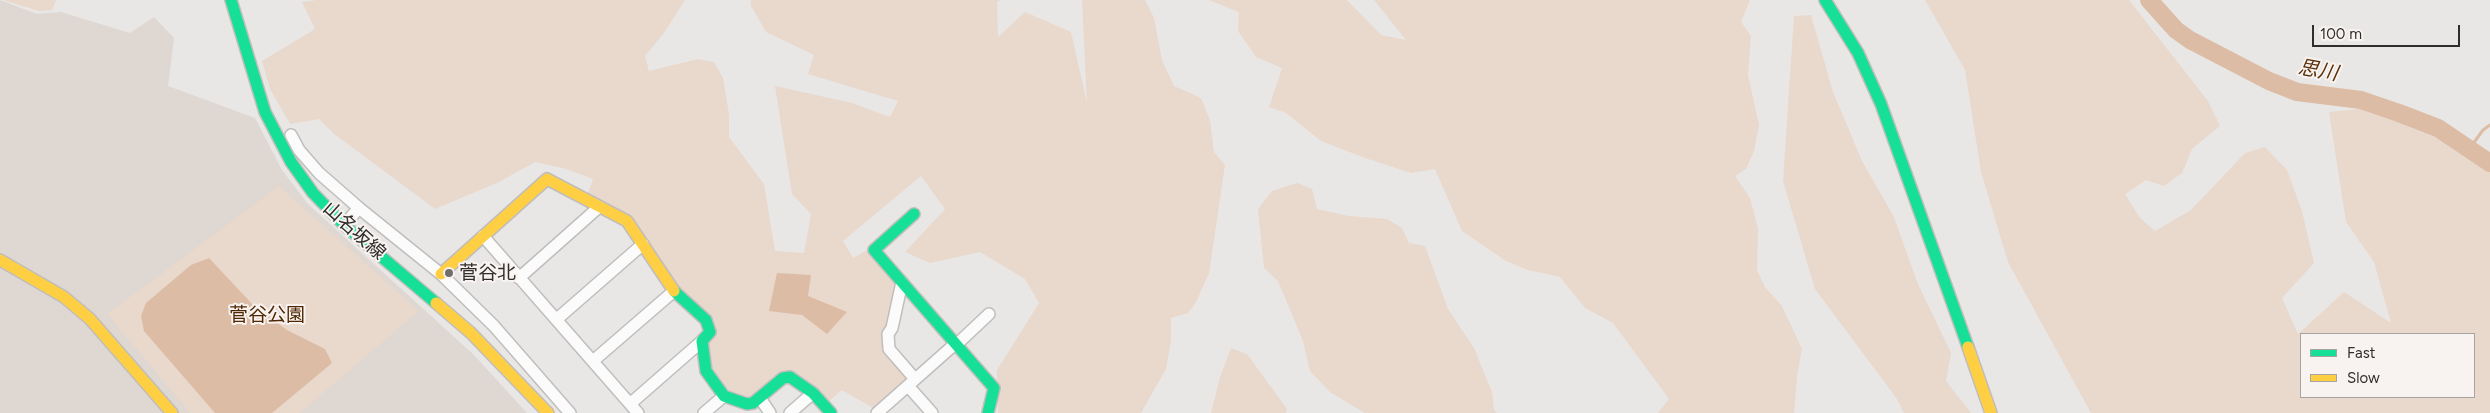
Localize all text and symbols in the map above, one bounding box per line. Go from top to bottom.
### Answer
scale bar [2315,15,2462,47]
text: 100 m [2320,25,2362,43]
water label: 思川 [2296,56,2340,86]
street label: 山名坂線 [318,197,390,265]
place label: 菅谷北 [459,262,516,284]
marker: 菅谷北 [443,267,455,279]
park label: 菅谷公園 [229,304,305,326]
legend [2300,333,2475,398]
text: Fast [2347,344,2375,362]
text: Slow [2347,369,2380,387]

